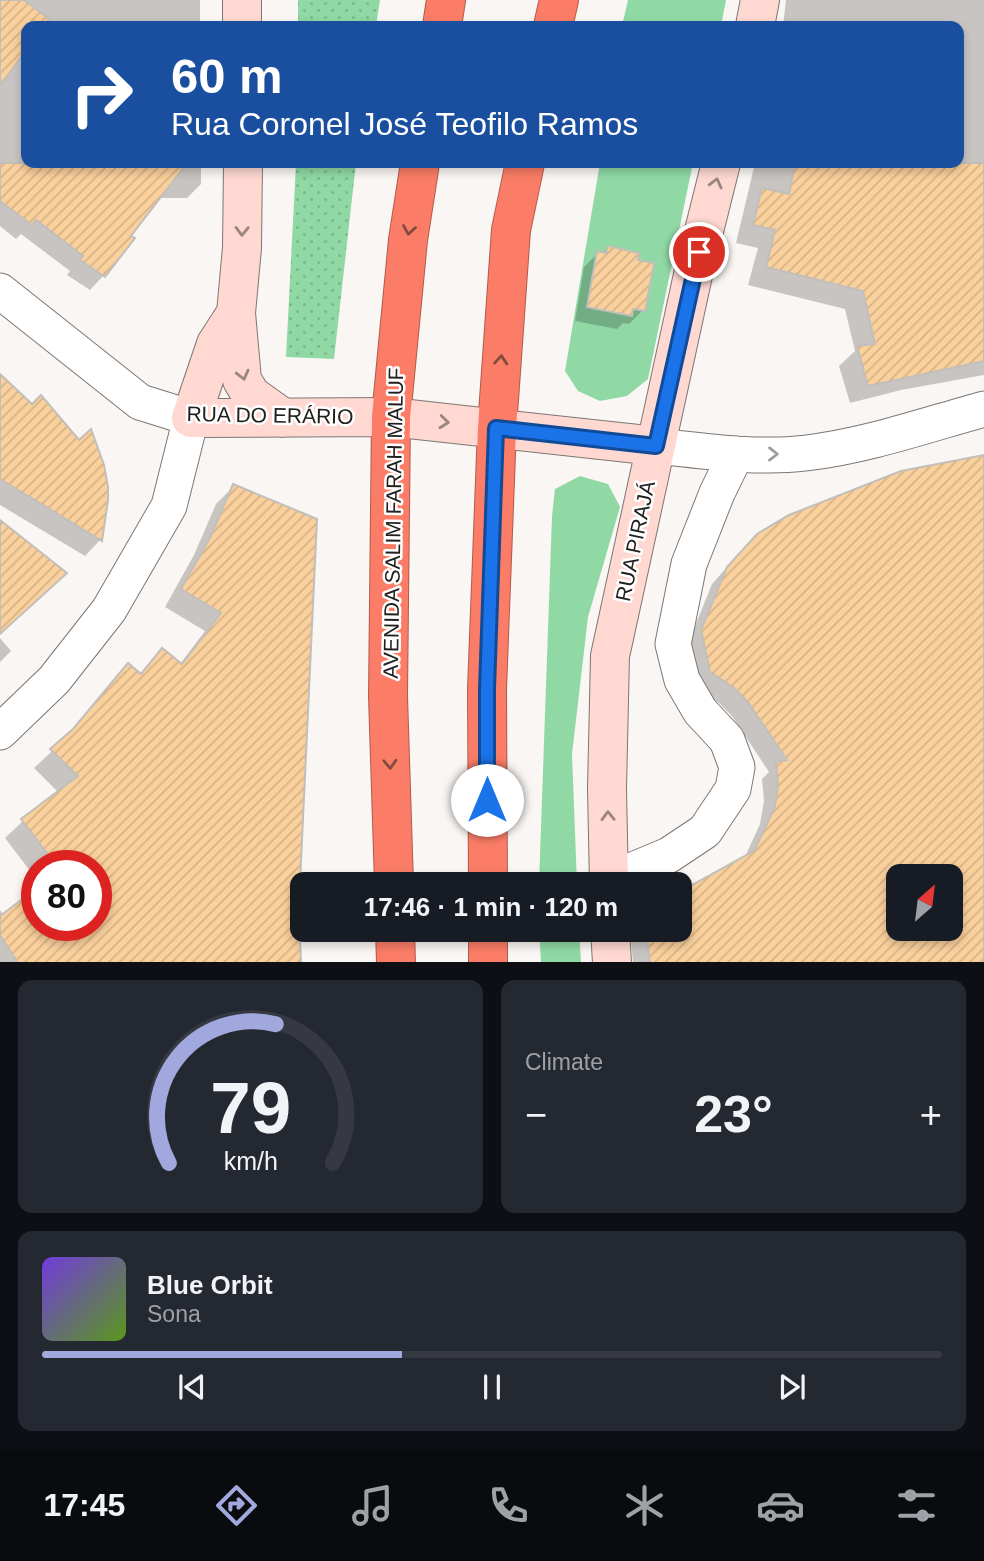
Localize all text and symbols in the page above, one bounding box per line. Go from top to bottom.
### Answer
icon: right [56,49,147,140]
text: 60 m [171,49,283,103]
text: Rua Coronel José Teofilo Ramos [171,106,638,142]
one-way arrow [708,177,722,189]
pin [669,222,729,282]
one-way arrow [402,224,417,236]
one-way arrow [234,226,250,237]
icon: arrive [680,233,718,271]
one-way arrow [493,354,508,365]
street label: AVENIDA SALIM FARAH MALUF [379,367,407,679]
one-way arrow [235,368,249,380]
street label: RUA DO ERÁRIO [186,402,354,428]
one-way arrow [438,415,450,430]
one-way arrow [768,446,779,462]
street label: RUA PIRAJÁ [611,479,659,603]
one-way arrow [383,759,398,770]
position arrow [450,763,524,837]
one-way arrow [600,810,615,821]
speed limit sign: 80 [21,850,112,941]
north arrow [886,864,962,942]
map controls [886,864,963,941]
text: 17:46 · 1 min · 120 m [364,892,618,922]
text: Climate [525,1049,603,1075]
text: 79 [210,1067,291,1148]
text: 23° [694,1085,773,1143]
text: − [525,1094,547,1136]
text: + [920,1094,942,1136]
text: km/h [223,1146,278,1174]
text: Blue Orbit [147,1270,273,1300]
text: Sona [147,1301,201,1327]
icon: previous [173,1368,211,1406]
icon: pause [473,1368,511,1406]
icon: next [773,1368,811,1406]
icon: directions [212,1481,261,1530]
icon: music [348,1481,397,1530]
icon: phone [484,1481,533,1530]
icon: climate [620,1481,669,1530]
icon: car [756,1481,805,1530]
icon: filters [892,1481,941,1530]
text: 17:45 [43,1487,125,1523]

